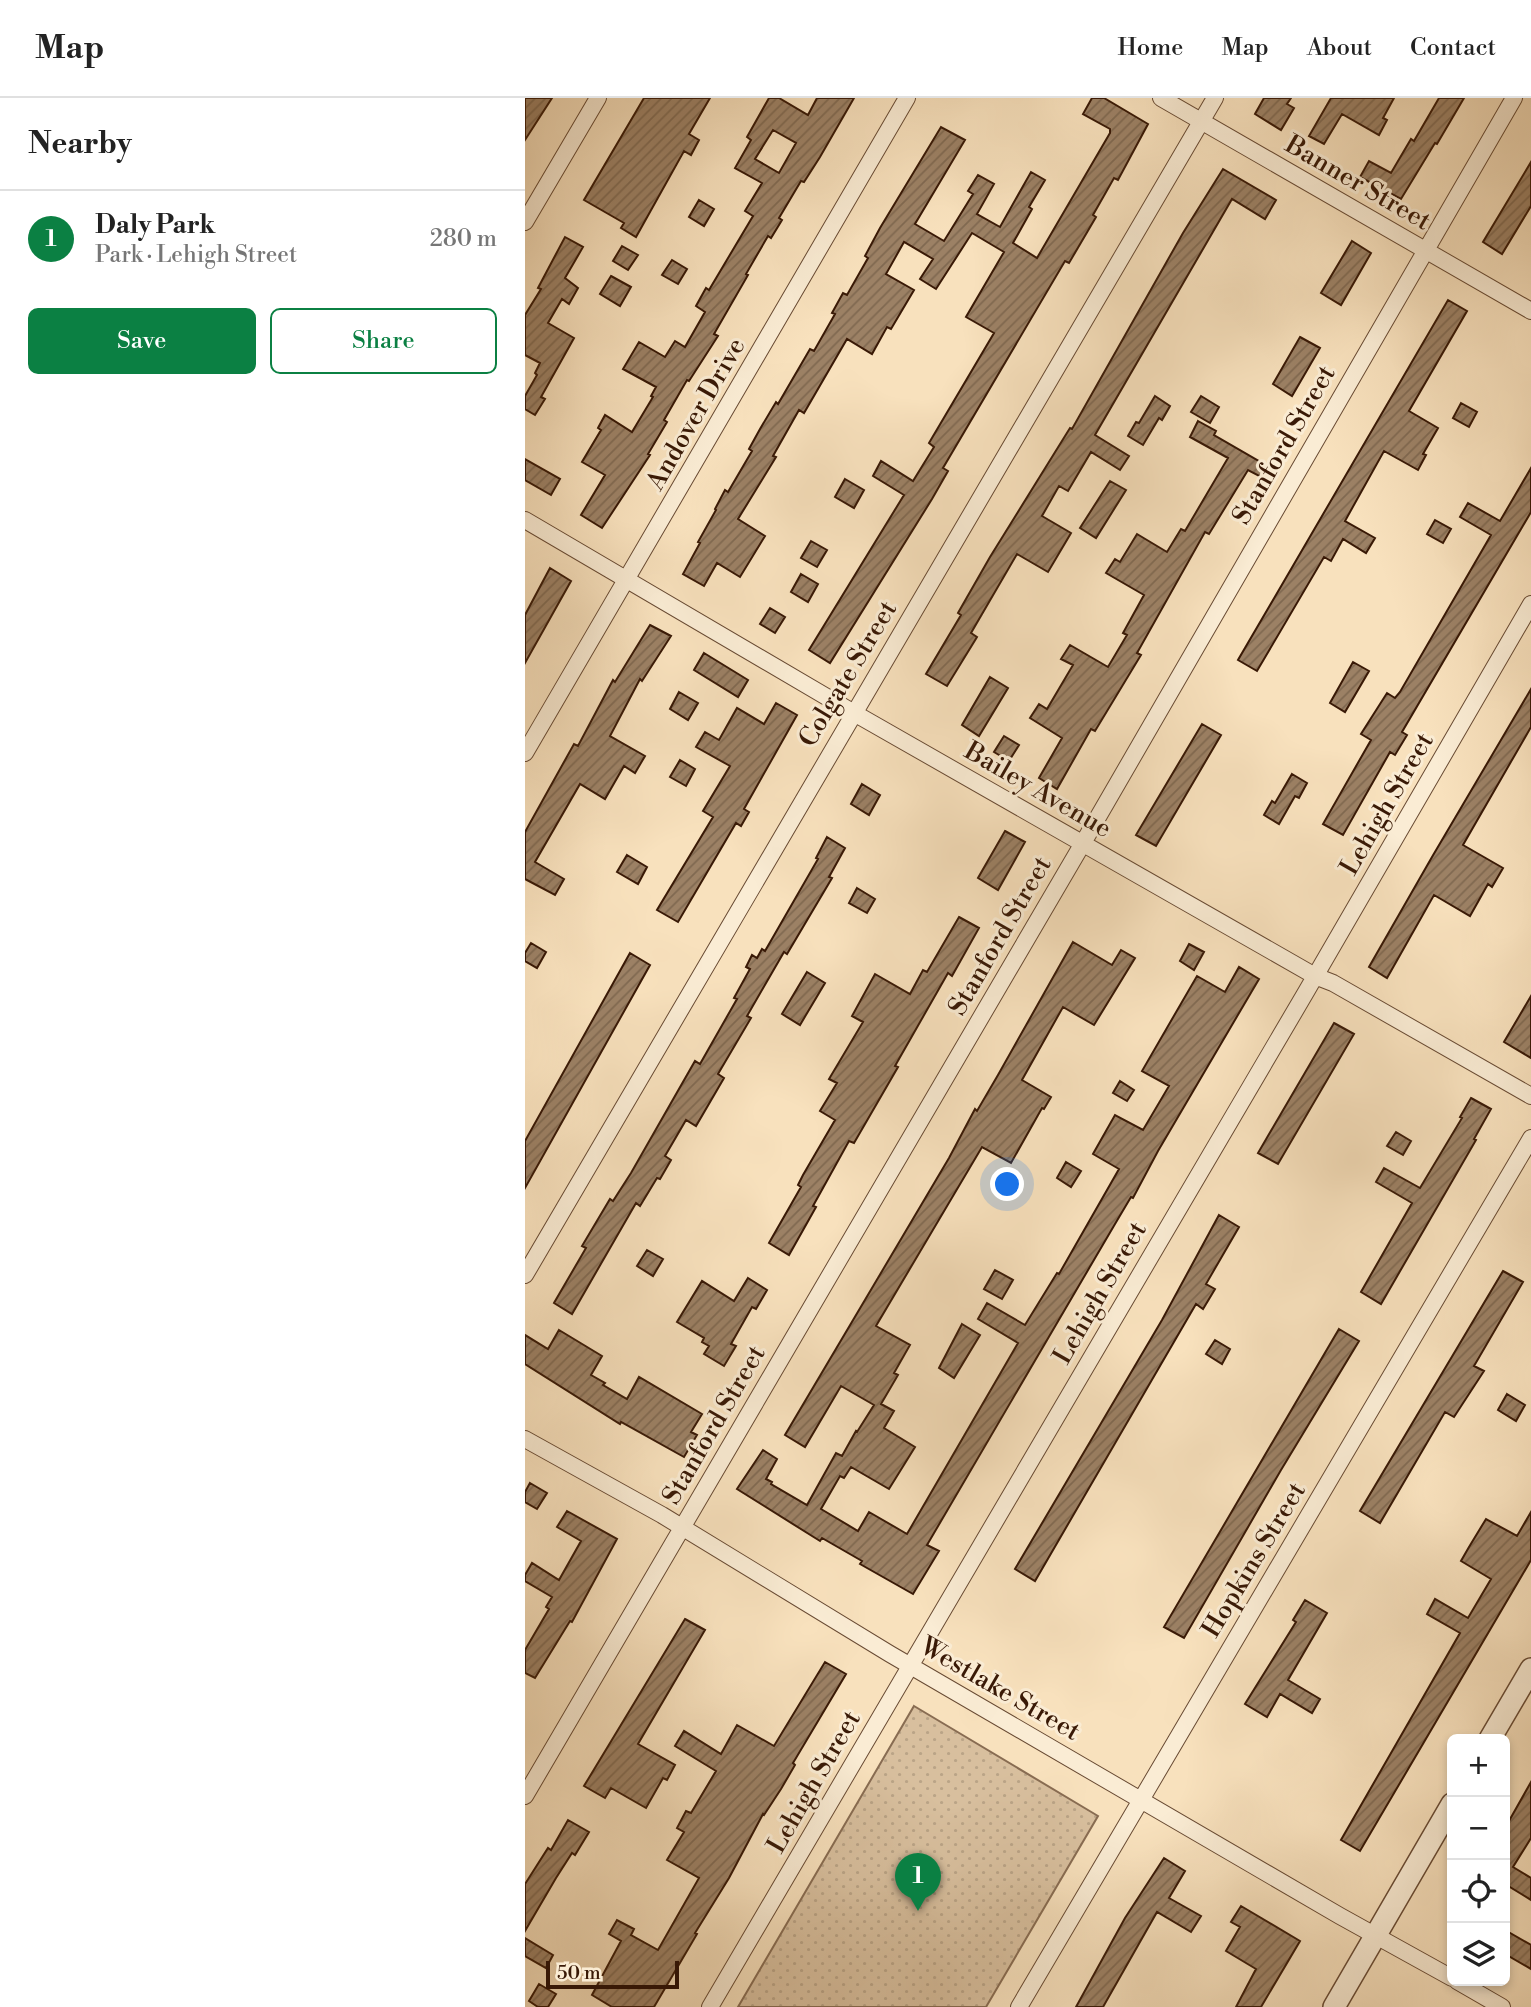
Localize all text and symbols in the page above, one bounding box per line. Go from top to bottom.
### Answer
text: Map [35,28,104,69]
text: Home [1118,33,1183,63]
text: Map [1221,33,1269,63]
text: About [1307,33,1372,63]
text: Contact [1410,33,1496,63]
text: Nearby [28,125,132,163]
street label: Banner Street [1279,128,1436,238]
text: Daly Park [95,209,215,241]
text: 1 [45,225,57,253]
text: 280 m [430,225,497,253]
text: Park · Lehigh Street [95,241,297,269]
button: Save [28,308,256,374]
button: Share [270,308,497,374]
street label: Andover Drive [639,332,753,497]
street label: Stanford Street [1226,360,1342,530]
street label: Colgate Street [792,595,904,753]
street label: Lehigh Street [1333,727,1441,881]
street label: Bailey Avenue [958,735,1117,845]
street label: Stanford Street [942,851,1058,1021]
your location [990,1167,1024,1201]
street label: Lehigh Street [1046,1216,1154,1370]
street label: Stanford Street [656,1340,772,1510]
street label: Hopkins Street [1195,1477,1313,1643]
street label: Westlake Street [913,1630,1086,1748]
street label: Lehigh Street [760,1705,868,1859]
map controls [1447,1734,1510,1986]
button: + [1447,1734,1510,1797]
button: − [1447,1797,1510,1860]
pin: 1 [895,1853,941,1911]
button: locate [1447,1860,1510,1923]
button: layers [1447,1923,1510,1986]
scale bar [546,1958,679,1990]
text: 50 m [557,1961,601,1985]

